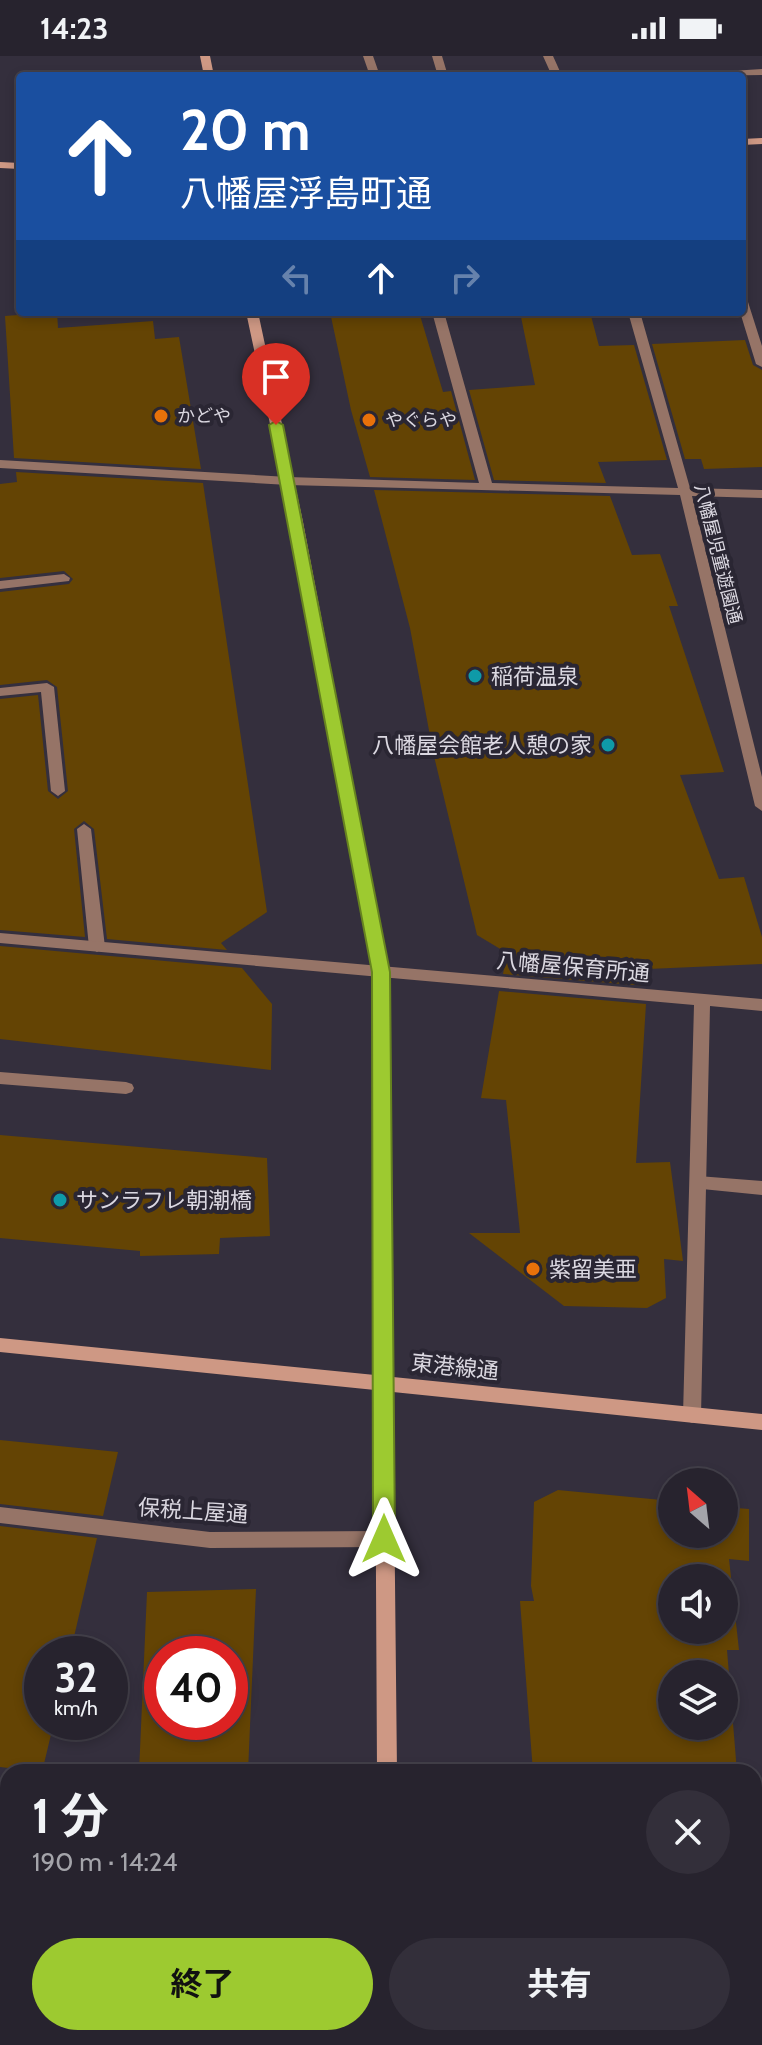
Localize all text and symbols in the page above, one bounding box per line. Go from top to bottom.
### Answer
text: 14:23 [40,10,108,47]
text: 20 m [180,96,310,164]
icon: ahead [48,104,152,208]
text: 八幡屋浮島町通 [180,171,432,215]
icon: left [275,256,319,300]
icon: ahead [359,256,403,300]
icon: right [443,256,487,300]
pin [242,343,310,425]
icon: arrive [254,355,298,399]
place label: かどや [177,405,231,427]
marker: かどや [152,407,170,425]
place label: やぐらや [385,409,457,431]
marker: やぐらや [360,411,378,429]
street label: 八幡屋児童遊園通 [690,481,746,627]
place label: 稲荷温泉 [491,663,579,690]
marker: 稲荷温泉 [466,667,484,685]
place label: 八幡屋会館老人憩の家 [372,732,592,759]
marker: 八幡屋会館老人憩の家 [599,736,617,754]
street label: 八幡屋保育所通 [495,947,651,987]
place label: サンラフレ朝潮橋 [76,1187,252,1214]
marker: サンラフレ朝潮橋 [51,1191,69,1209]
place label: 紫留美亜 [549,1256,637,1283]
marker: 紫留美亜 [524,1260,542,1278]
street label: 東港線通 [410,1349,500,1385]
north arrow [658,1468,738,1548]
map controls [658,1468,738,1740]
street label: 保税上屋通 [137,1494,249,1528]
position arrow [342,1497,426,1581]
button: sound [658,1564,738,1644]
speed limit sign: 40 [144,1636,248,1740]
text: 32 [55,1653,97,1702]
button: layers [658,1660,738,1740]
text: km/h [54,1696,98,1720]
text: 1 分 [32,1787,109,1845]
button: close [646,1790,730,1874]
text: 190 m · 14:24 [32,1846,178,1878]
button: 終了 [32,1938,373,2030]
button: 共有 [389,1938,730,2030]

